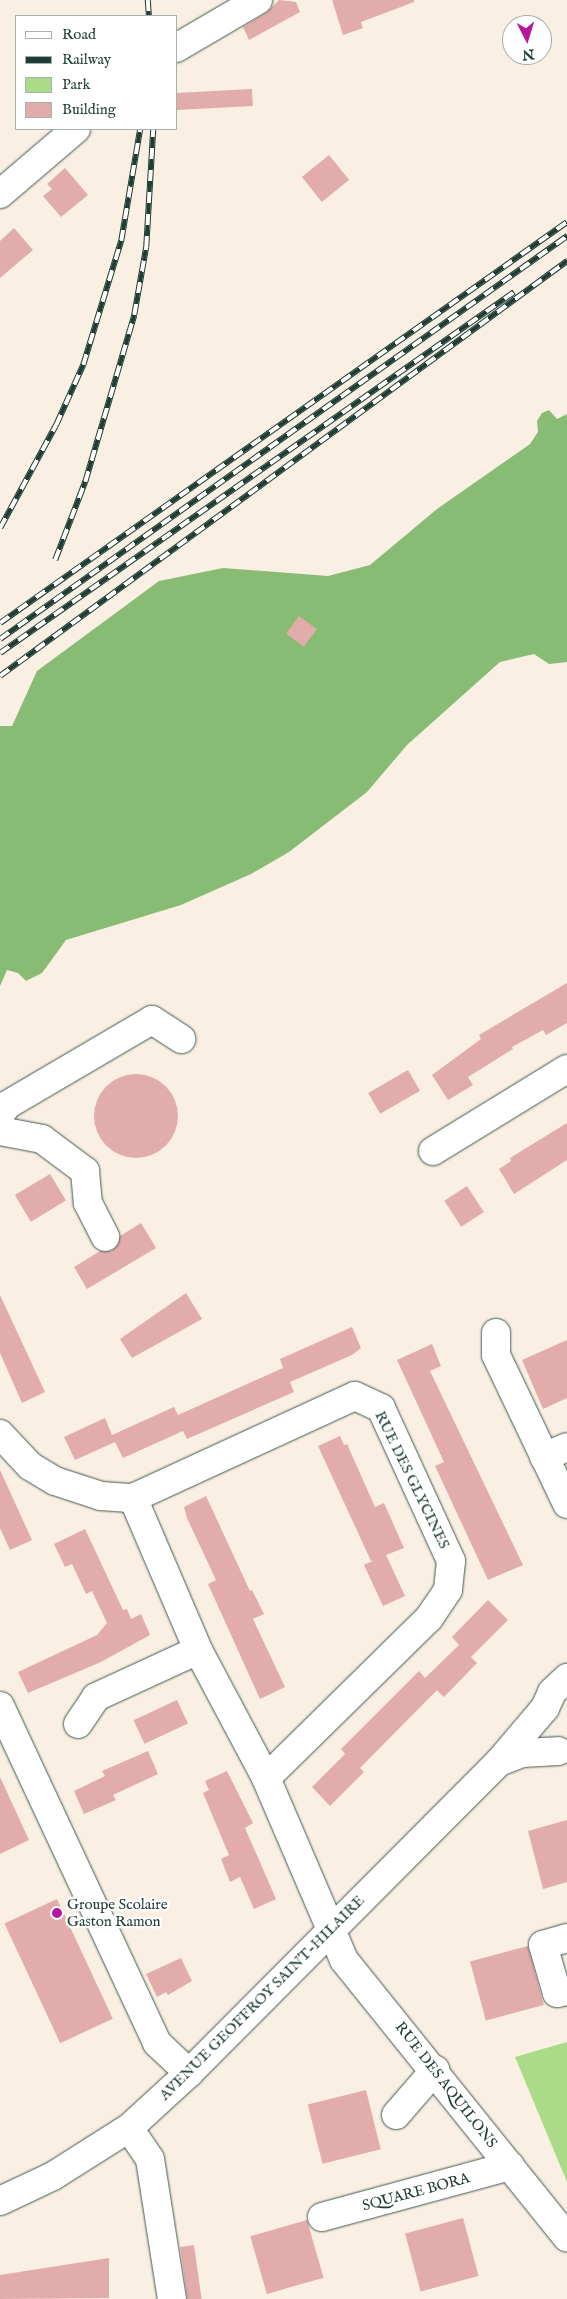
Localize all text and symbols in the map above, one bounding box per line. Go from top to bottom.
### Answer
legend [15,15,178,130]
north arrow [502,15,552,65]
text: Road [62,25,96,44]
text: N [521,44,535,63]
text: Railway [62,50,111,69]
text: Park [62,75,91,94]
text: Building [62,100,116,119]
street label: RUE DES GLYCINES [371,1408,453,1552]
street label: AVENUE GEOFFROY SAINT-HILAIRE [156,1892,368,2104]
place label: Groupe Scolaire Gaston Ramon [67,1895,168,1930]
marker: Groupe Scolaire Gaston Ramon [51,1907,63,1919]
street label: RUE DES AQUILONS [391,2018,501,2152]
street label: SQUARE BORA [360,2169,472,2215]

